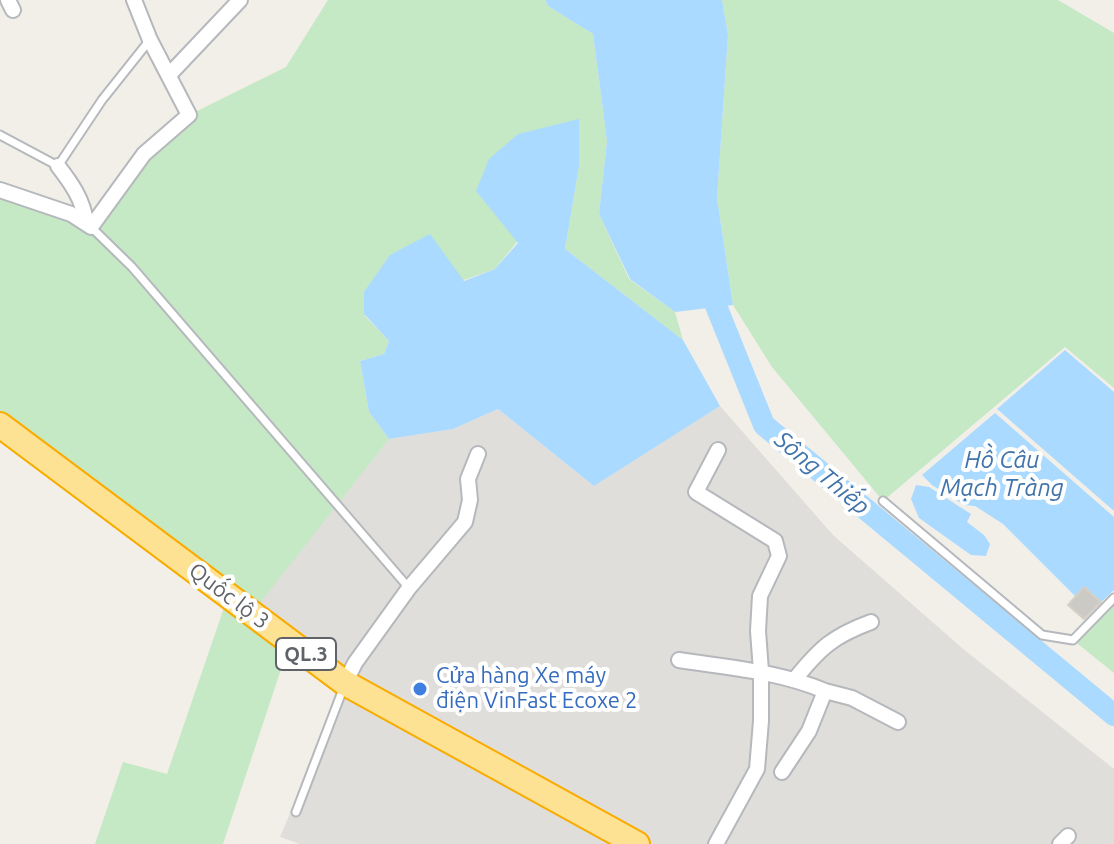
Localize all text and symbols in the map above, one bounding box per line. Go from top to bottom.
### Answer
water label: Sông Thiếp [769,425,875,521]
water label: Hồ Câu Mạch Tràng [940,446,1064,502]
street label: Quốc lộ 3 [184,557,274,635]
road number: QL.3 [276,638,336,670]
place label: Cửa hàng Xe máy điện VinFast Ecoxe 2 [436,663,637,714]
marker: Cửa hàng Xe máy điện VinFast Ecoxe 2 [411,680,429,698]

